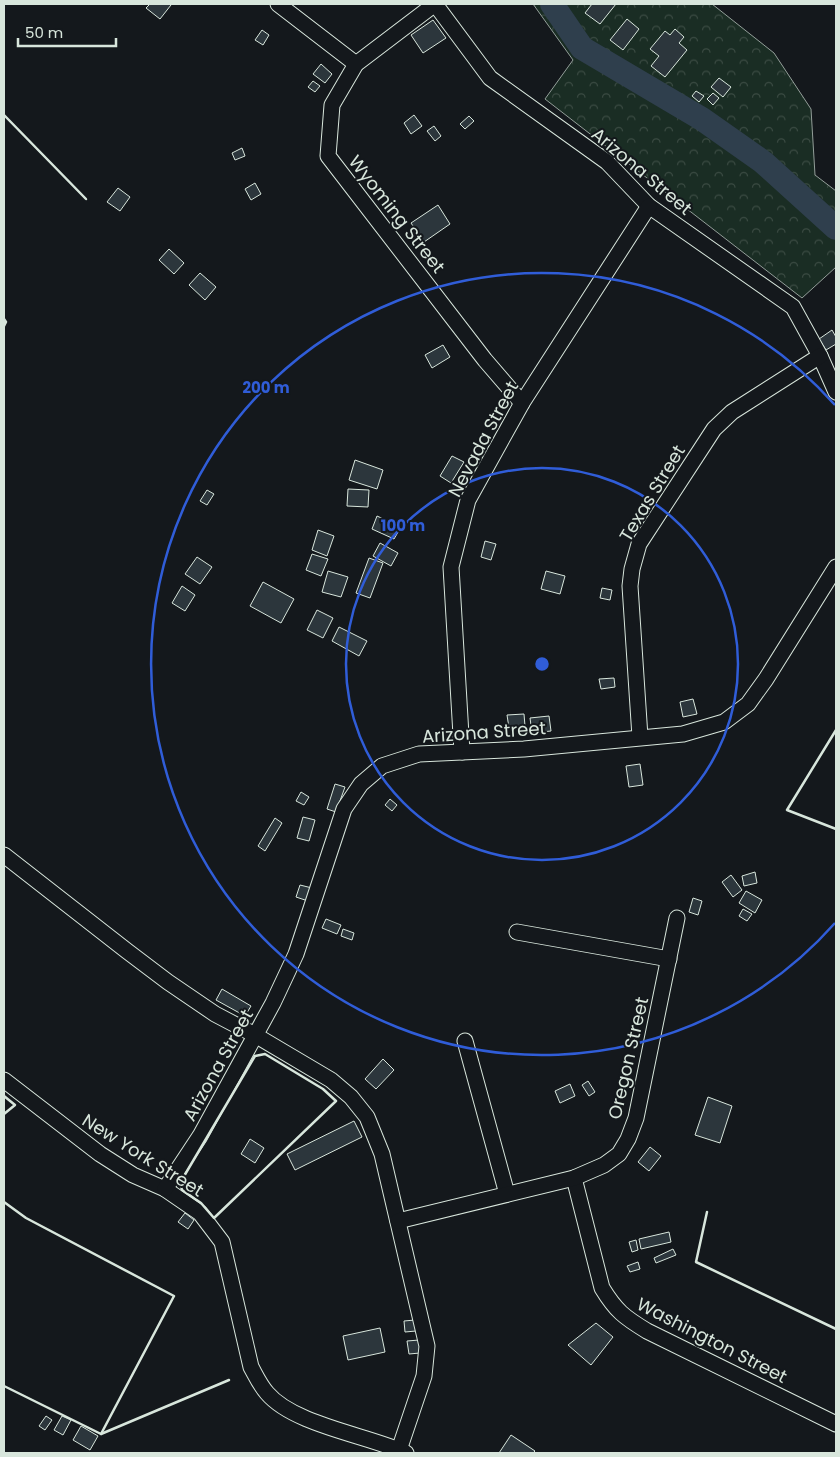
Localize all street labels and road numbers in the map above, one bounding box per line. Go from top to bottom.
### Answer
street label: Arizona Street [586,122,698,220]
street label: Wyoming Street [343,150,451,278]
street label: Nevada Street [442,377,524,501]
street label: Texas Street [613,440,691,546]
street label: Arizona Street [421,715,547,749]
street label: Oregon Street [602,994,654,1122]
street label: Arizona Street [177,1005,259,1125]
street label: New York Street [77,1108,209,1202]
street label: Washington Street [632,1291,792,1389]

